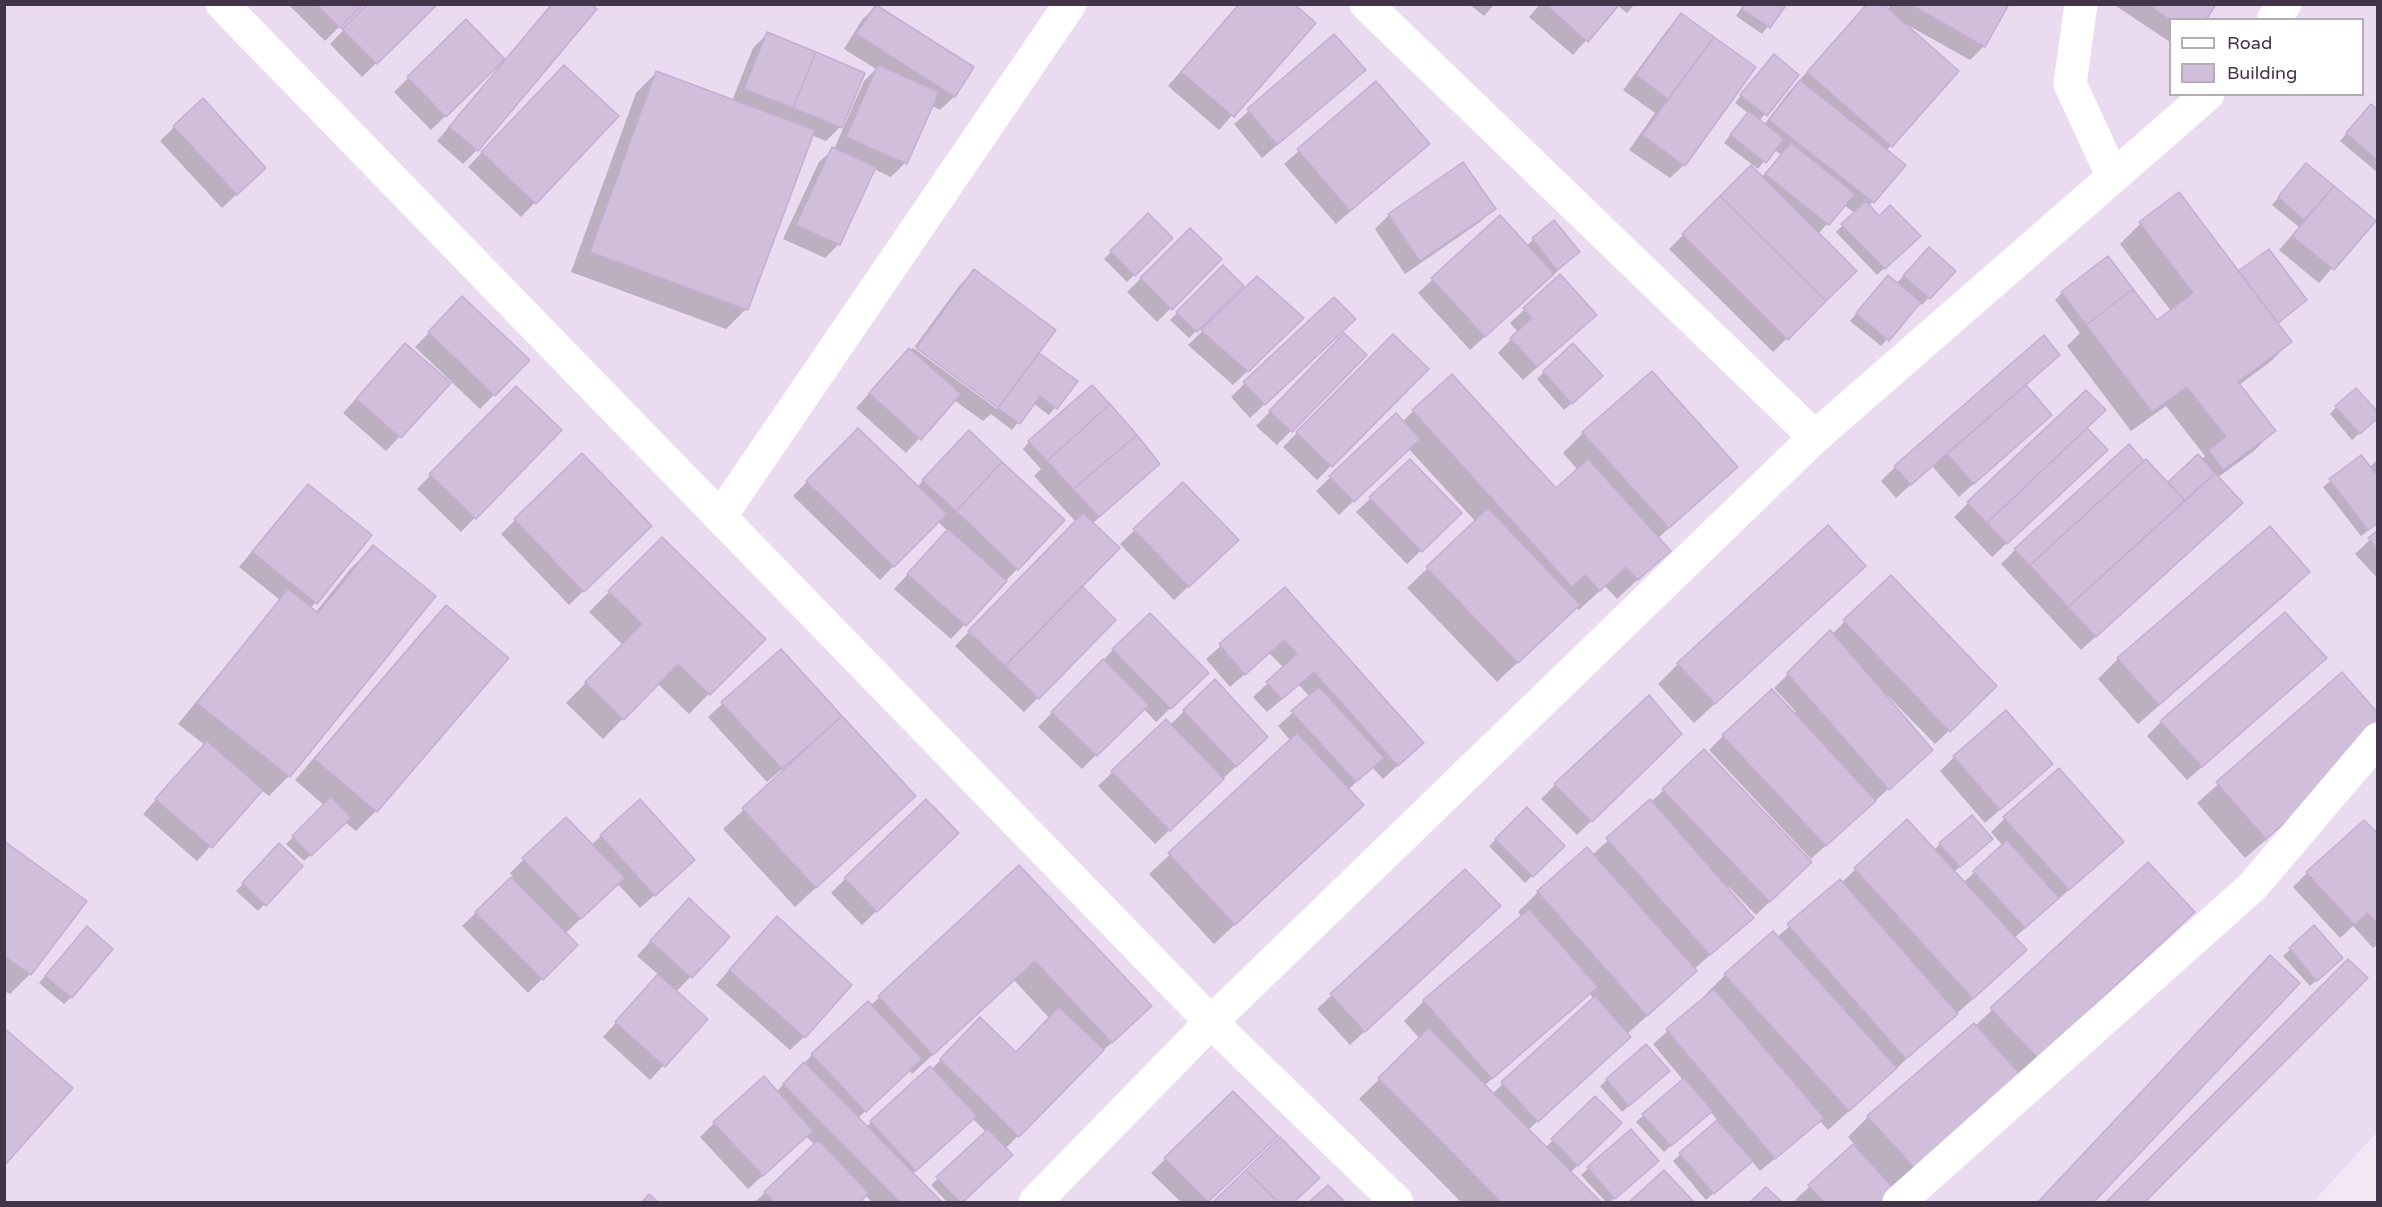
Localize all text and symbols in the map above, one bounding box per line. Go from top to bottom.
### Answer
legend [2169,18,2364,96]
text: Road [2227,32,2272,54]
text: Building [2227,62,2297,84]

